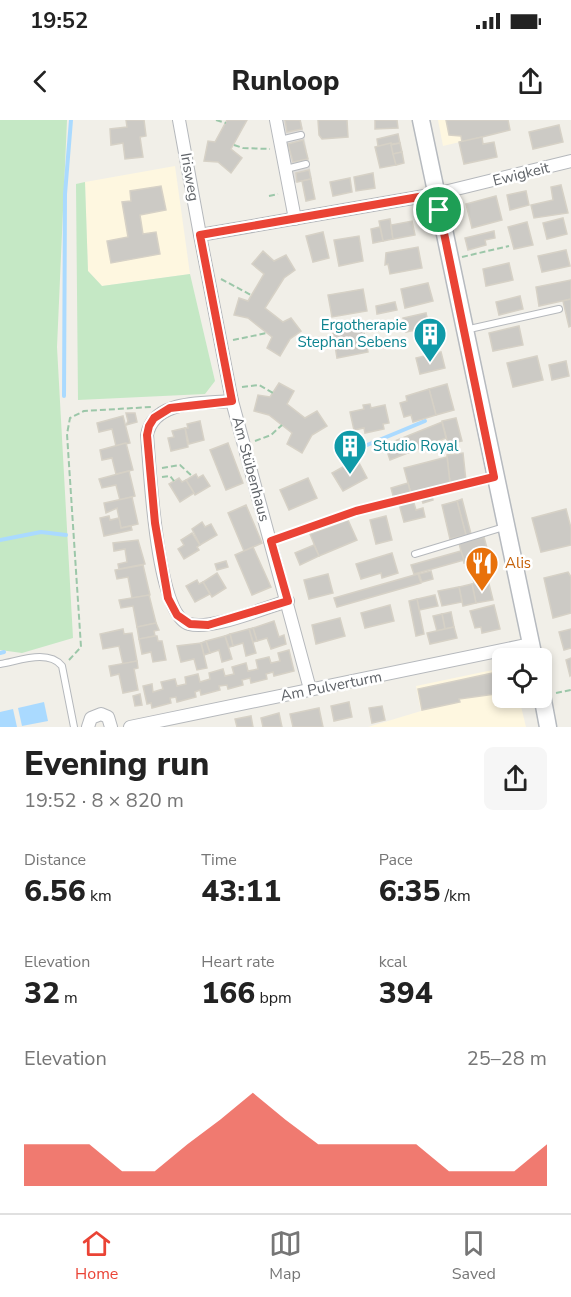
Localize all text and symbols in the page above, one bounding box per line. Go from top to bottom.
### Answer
text: 19:52 [30,6,88,36]
text: Runloop [232,63,339,100]
icon: back [24,65,57,98]
icon: share [514,65,547,98]
street label: Irisweg [176,151,204,203]
street label: Ewigkeit [491,157,552,191]
pin [413,184,464,235]
icon: arrive [422,193,455,226]
place label: Ergotherapie Stephan Sebens [297,315,407,352]
building icon: Ergotherapie Stephan Sebens [412,316,448,363]
street label: Am Stübenhaus [227,414,275,524]
building icon: Studio Royal [332,428,368,475]
place label: Studio Royal [373,436,459,456]
restaurant icon: Alis [464,545,500,592]
place label: Alis [505,553,531,573]
map controls [492,648,552,708]
button: locate [492,648,552,708]
street label: Am Pulverturm [279,666,383,706]
text: Evening run [24,742,209,787]
button: share [484,747,547,810]
text: 19:52 · 8 × 820 m [24,787,184,814]
text: Distance [24,849,86,871]
text: Time [201,849,237,871]
text: Pace [379,849,413,871]
text: 6.56 [24,871,86,912]
text: 43:11 [201,871,281,912]
text: 6:35 [379,871,440,912]
text: km [86,885,112,907]
text: /km [440,885,471,907]
text: Elevation [24,951,90,973]
text: Heart rate [201,951,275,973]
text: kcal [379,951,407,973]
text: 32 [24,973,60,1014]
text: 166 [201,973,255,1014]
text: 394 [379,973,433,1014]
text: m [60,987,78,1009]
text: bpm [255,987,292,1009]
text: Elevation [24,1045,107,1072]
text: 25–28 m [467,1045,547,1072]
tab: Home [75,1227,118,1285]
tab: Map [269,1227,302,1285]
tab: Saved [452,1227,496,1285]

